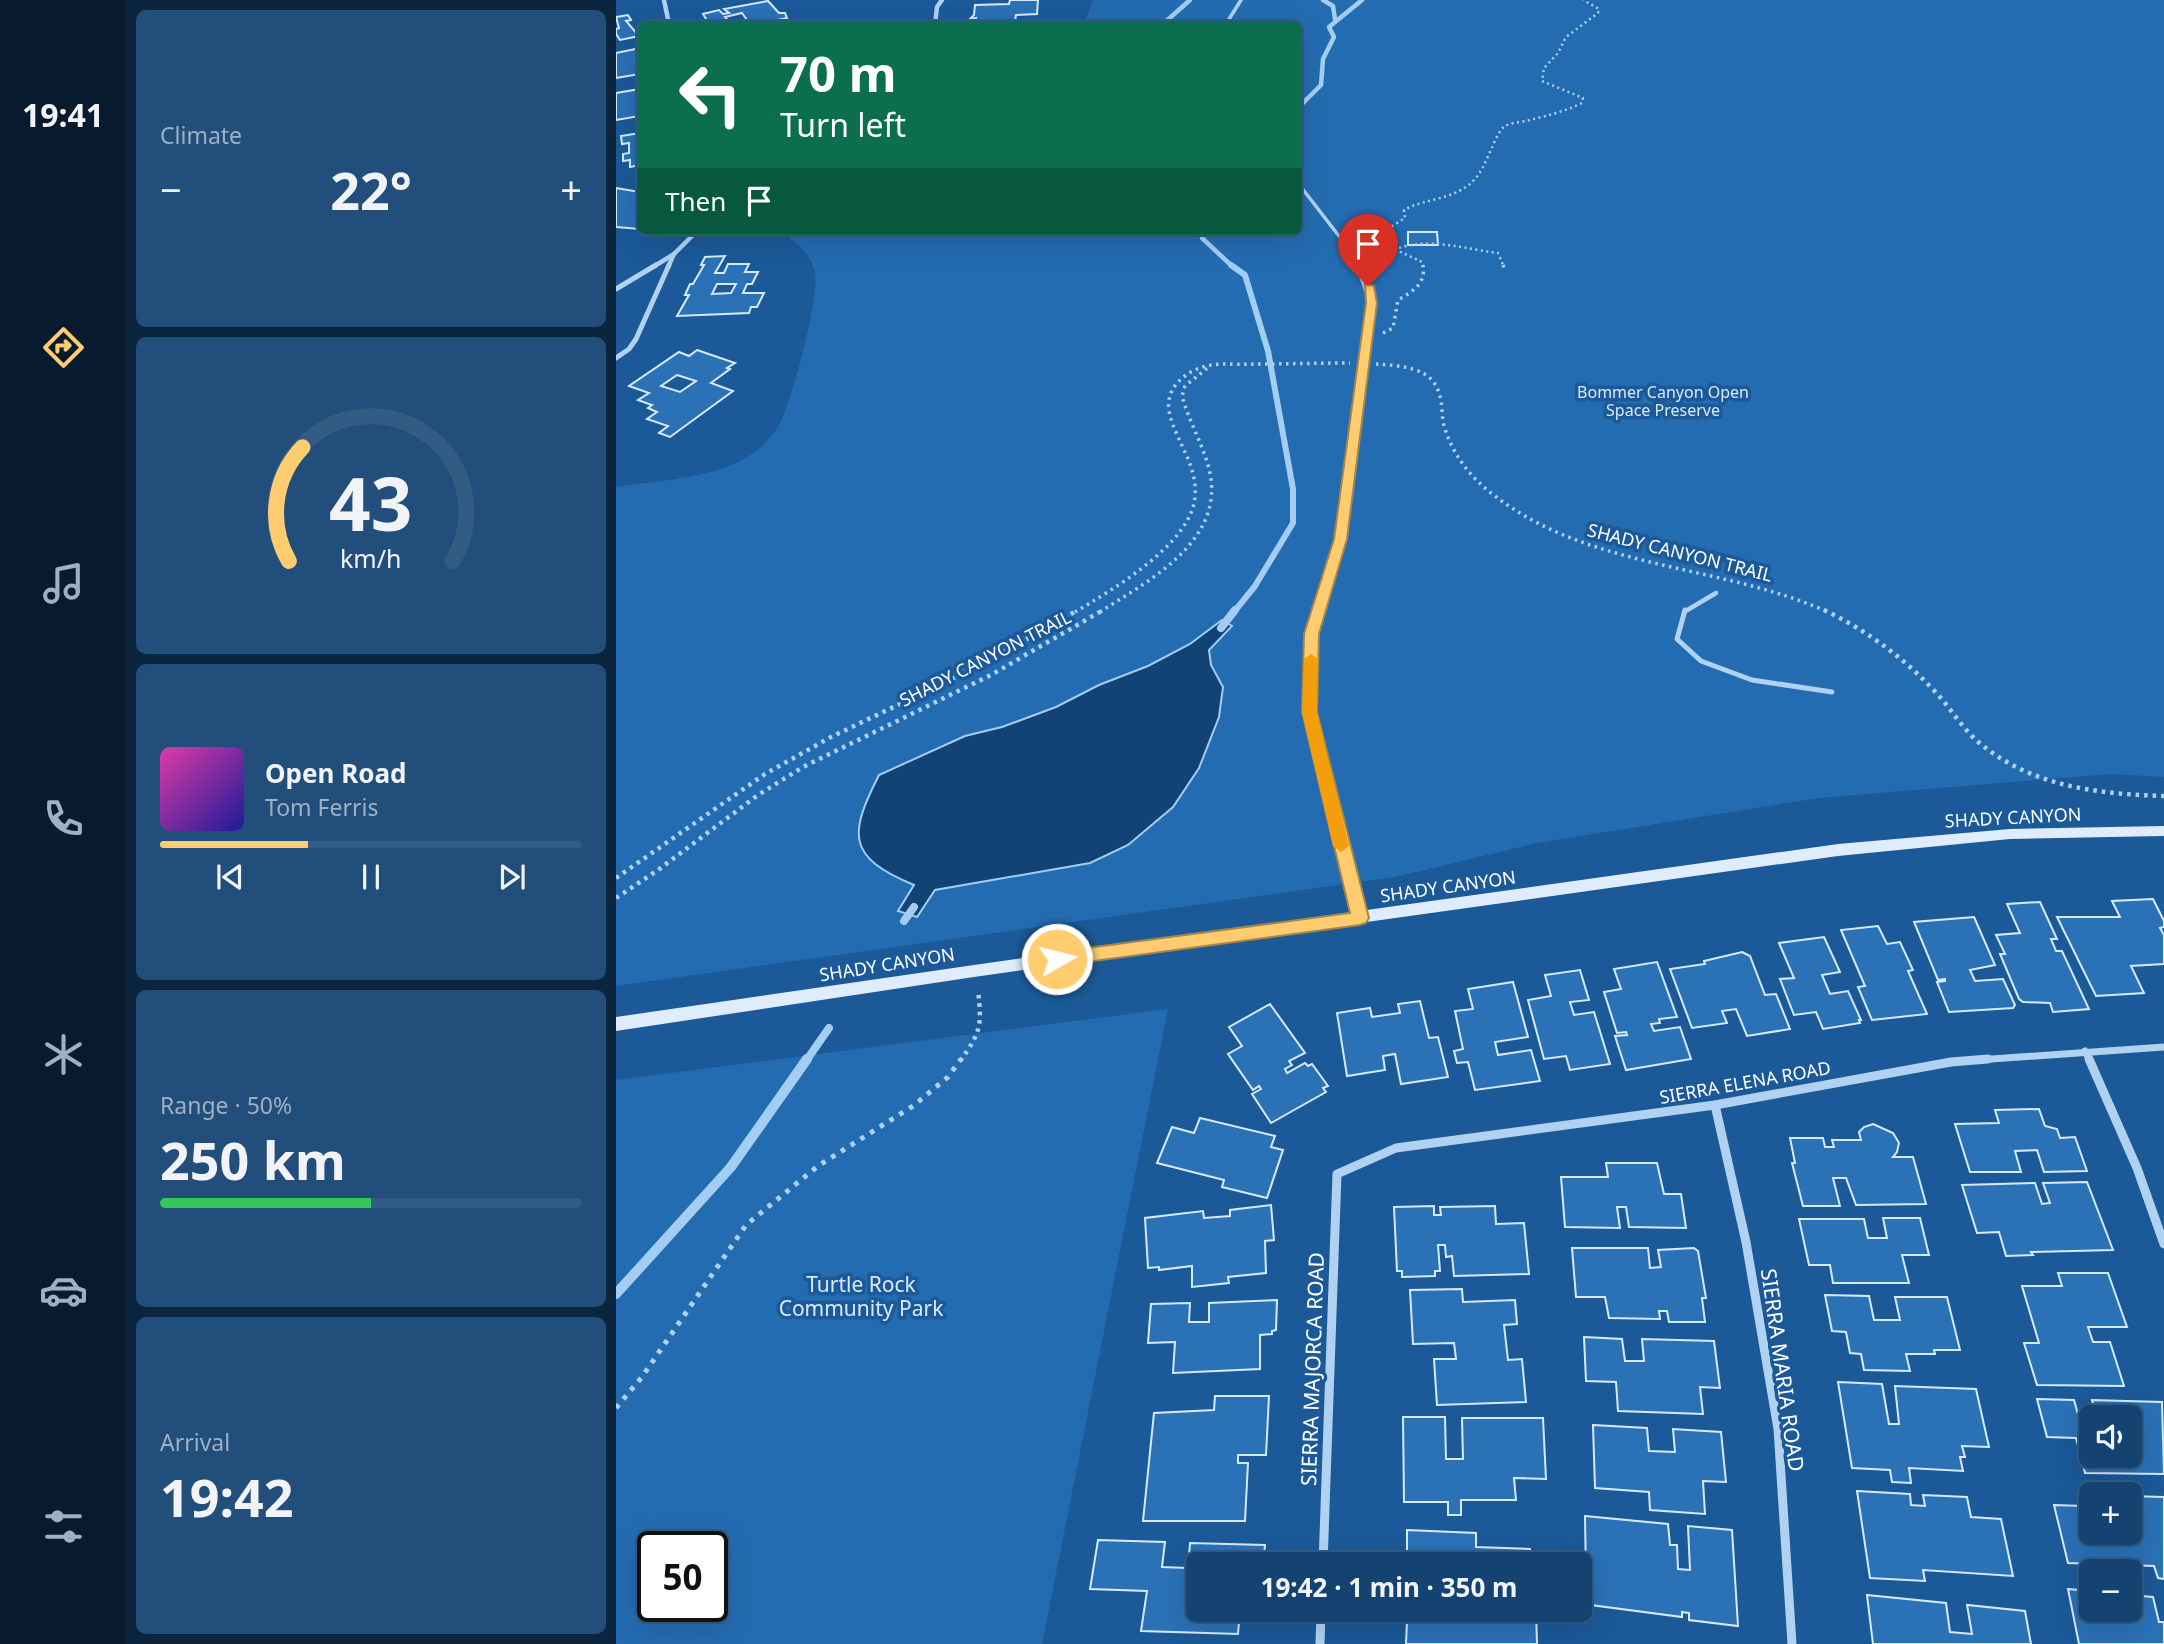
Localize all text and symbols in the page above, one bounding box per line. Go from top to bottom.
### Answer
text: 70 m [780,40,897,106]
icon: left [665,49,756,140]
text: 19:41 [22,93,104,136]
text: Turn left [780,103,906,146]
text: Climate [160,119,242,151]
text: 22° [330,154,412,225]
text: − [160,163,182,215]
text: + [560,163,582,215]
icon: arrive [740,182,778,220]
text: Then [665,183,726,219]
pin [1338,214,1398,286]
icon: arrive [1349,225,1387,263]
icon: directions [39,323,88,372]
park label: Bommer Canyon Open Space Preserve [1577,381,1749,421]
text: 43 [329,454,413,553]
street label: SHADY CANYON TRAIL [1585,517,1775,587]
text: km/h [340,541,402,575]
icon: music [39,559,88,608]
street label: SHADY CANYON TRAIL [895,604,1075,712]
text: Open Road [265,755,407,791]
text: Tom Ferris [265,791,378,823]
icon: phone [39,794,88,843]
street label: SHADY CANYON [1944,801,2082,833]
icon: previous [211,858,249,896]
icon: pause [352,858,390,896]
icon: next [493,858,531,896]
street label: SHADY CANYON [1379,865,1517,907]
position arrow [1020,922,1094,996]
street label: SHADY CANYON [818,941,956,987]
icon: climate [39,1030,88,1079]
street label: SIERRA ELENA ROAD [1658,1055,1832,1109]
text: Range · 50% [160,1089,292,1121]
text: 250 km [160,1124,346,1195]
street label: SIERRA MAJORCA ROAD [1294,1252,1330,1486]
icon: car [39,1266,88,1315]
street label: SIERRA MARIA ROAD [1755,1267,1811,1473]
park label: Turtle Rock Community Park [779,1270,944,1322]
map controls [2079,1405,2142,1622]
button: sound [2079,1405,2142,1468]
text: Arrival [160,1426,230,1458]
text: 19:42 [160,1461,294,1532]
button: + [2079,1482,2142,1545]
icon: filters [39,1502,88,1551]
speed limit sign: 50 [637,1531,728,1622]
button: − [2079,1559,2142,1622]
text: 19:42 · 1 min · 350 m [1261,1569,1517,1605]

